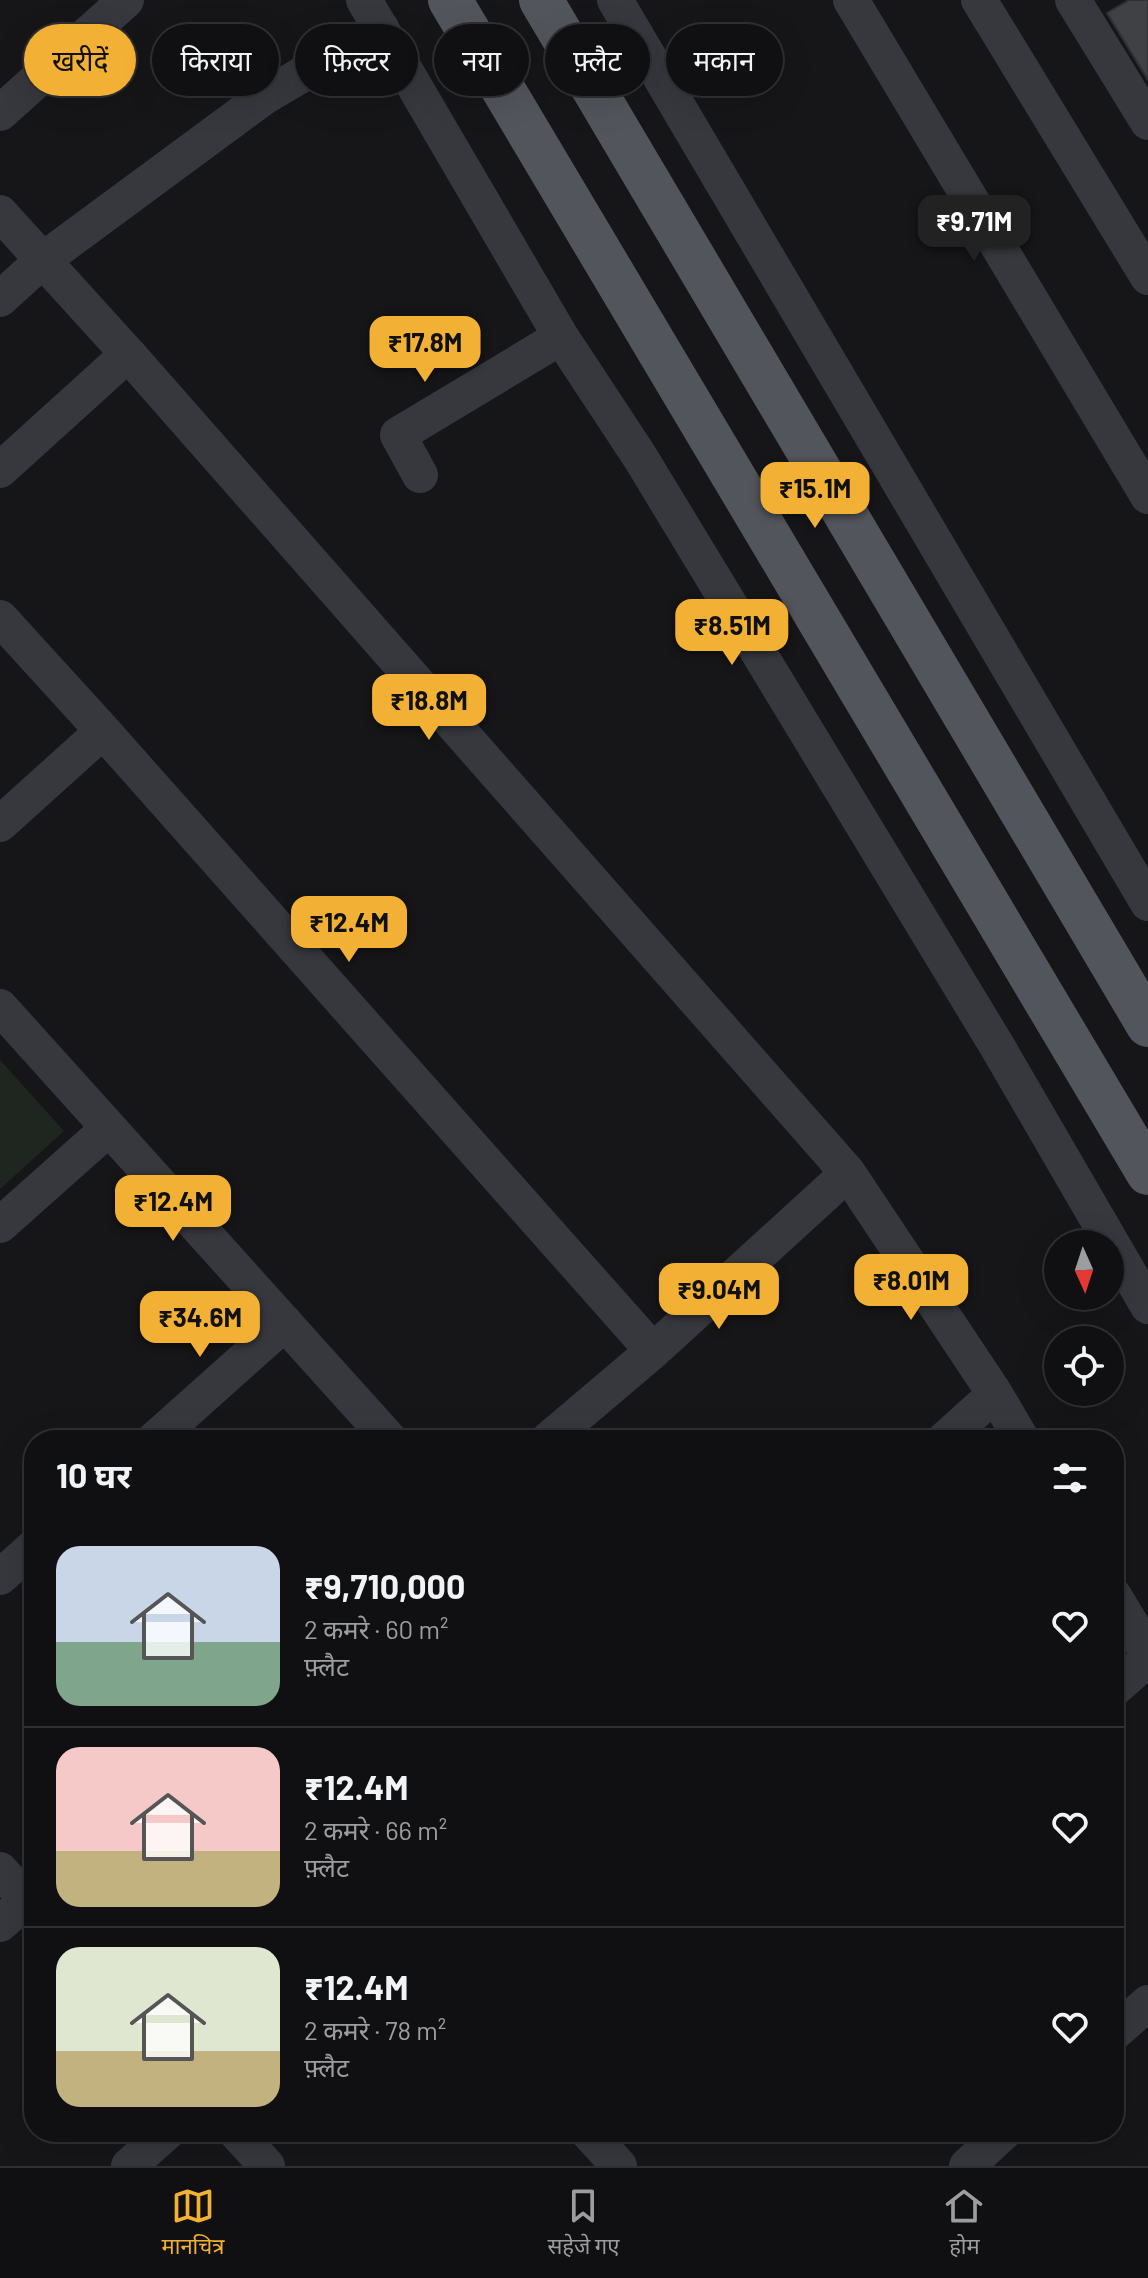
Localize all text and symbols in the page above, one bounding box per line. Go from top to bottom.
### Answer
chip: खरीदें [24,24,136,96]
chip: किराया [152,24,279,96]
chip: फ़िल्टर [295,24,418,96]
chip: नया [434,24,529,96]
chip: फ़्लैट [545,24,650,96]
chip: मकान [666,24,783,96]
pin: ₹9.71M [909,195,1039,263]
text: ₹9.71M [936,205,1012,236]
pin: ₹17.8M [360,316,490,384]
text: ₹17.8M [388,326,462,357]
pin: ₹15.1M [750,462,880,530]
text: ₹15.1M [779,472,851,503]
pin: ₹8.51M [667,599,797,667]
text: ₹8.51M [693,609,771,640]
pin: ₹18.8M [364,674,494,742]
text: ₹18.8M [390,684,468,715]
pin: ₹12.4M [284,896,414,964]
text: ₹12.4M [309,906,389,937]
pin: ₹12.4M [108,1175,238,1243]
text: ₹12.4M [133,1185,213,1216]
north arrow [1044,1230,1124,1310]
map controls [1044,1230,1124,1406]
pin: ₹8.01M [846,1254,976,1322]
pin: ₹9.04M [654,1263,784,1331]
text: ₹8.01M [872,1264,950,1295]
text: ₹9.04M [677,1273,761,1304]
pin: ₹34.6M [135,1291,265,1359]
text: ₹34.6M [158,1301,242,1332]
button: locate [1044,1326,1124,1406]
text: 10 घर [56,1454,131,1495]
icon: filters [1048,1456,1092,1500]
text: ₹9,710,000 [304,1565,465,1606]
icon: home [120,1578,216,1674]
icon: heart [1048,1604,1092,1648]
text: 2 कमरे · 60 m² [304,1613,448,1644]
text: फ़्लैट [304,1650,349,1681]
text: ₹12.4M [304,1766,409,1807]
icon: home [120,1779,216,1875]
icon: heart [1048,1805,1092,1849]
text: 2 कमरे · 66 m² [304,1814,447,1845]
text: फ़्लैट [304,1851,349,1882]
text: ₹12.4M [304,1966,409,2007]
icon: home [120,1979,216,2075]
icon: heart [1048,2005,1092,2049]
text: 2 कमरे · 78 m² [304,2014,446,2045]
text: फ़्लैट [304,2051,349,2082]
tab: मानचित्र [162,2184,224,2263]
tab: सहेजे गए [548,2184,619,2263]
tab: होम [942,2184,986,2263]

